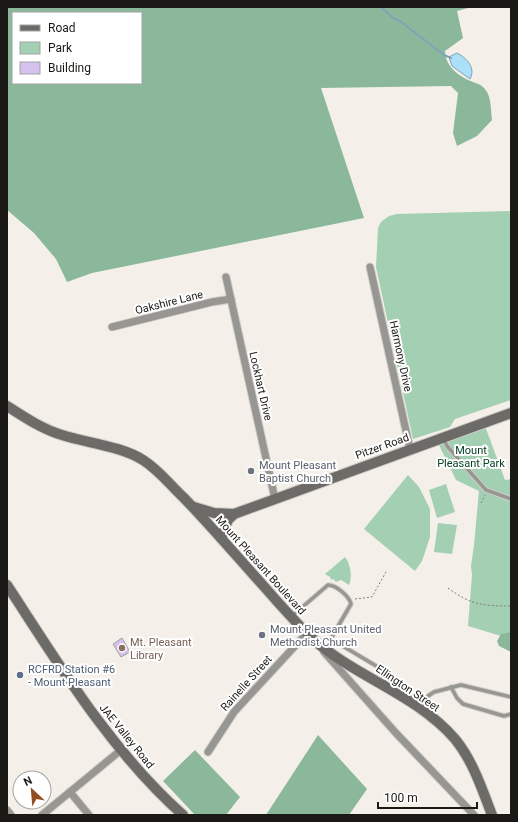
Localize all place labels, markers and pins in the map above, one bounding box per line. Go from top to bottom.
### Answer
place label: Mount Pleasant Baptist Church [259,459,337,485]
marker: Mount Pleasant Baptist Church [246,466,256,476]
place label: Mount Pleasant United Methodist Church [270,623,381,649]
marker: Mount Pleasant United Methodist Church [257,630,267,640]
place label: Mt. Pleasant Library [130,636,192,662]
marker: Mt. Pleasant Library [117,643,127,653]
place label: RCFRD Station #6 - Mount Pleasant [28,663,115,689]
marker: RCFRD Station #6 - Mount Pleasant [15,670,25,680]

